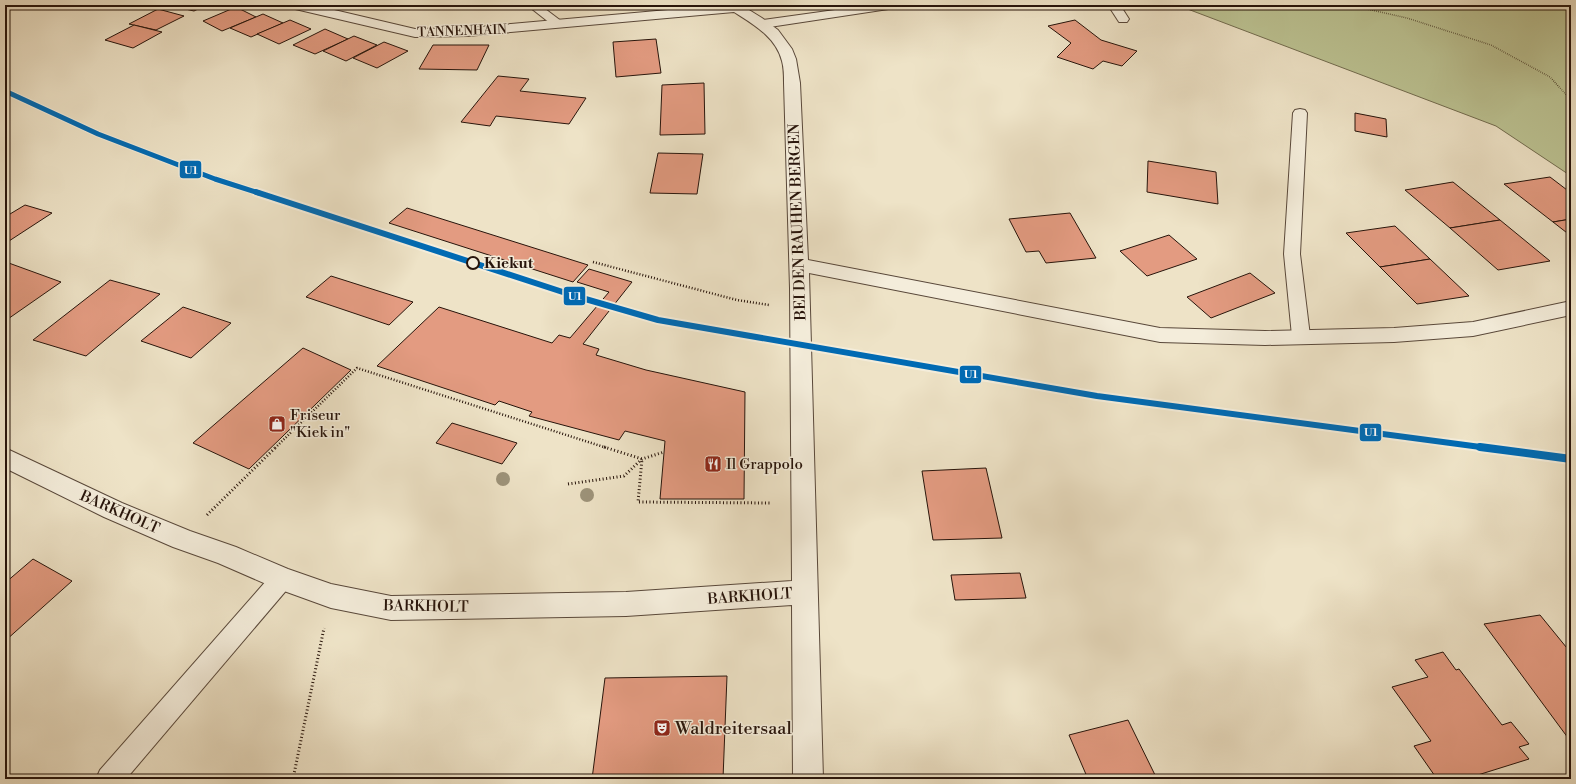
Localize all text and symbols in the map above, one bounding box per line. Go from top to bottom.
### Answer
street label: TANNENHAIN [417,21,507,41]
street label: BEI DEN RAUHEN BERGEN [785,123,810,322]
line badge: U1 [179,160,202,179]
text: U1 [184,164,199,178]
place label: Kiekut [484,254,534,273]
marker: Kiekut [466,256,480,270]
line badge: U1 [563,286,586,306]
text: U1 [568,290,583,304]
line badge: U1 [959,365,982,384]
text: U1 [964,368,979,382]
place label: Friseur "Kiek in" [290,406,350,442]
shop icon: Friseur "Kiek in" [267,414,287,434]
line badge: U1 [1359,423,1382,442]
text: U1 [1364,426,1379,440]
restaurant icon: Il Grappolo [703,454,723,474]
place label: Il Grappolo [726,455,803,474]
street label: BARKHOLT [76,486,163,539]
street label: BARKHOLT [706,584,794,609]
street label: BARKHOLT [382,596,469,617]
place label: Waldreitersaal [674,717,792,740]
theatre icon: Waldreitersaal [652,718,672,738]

